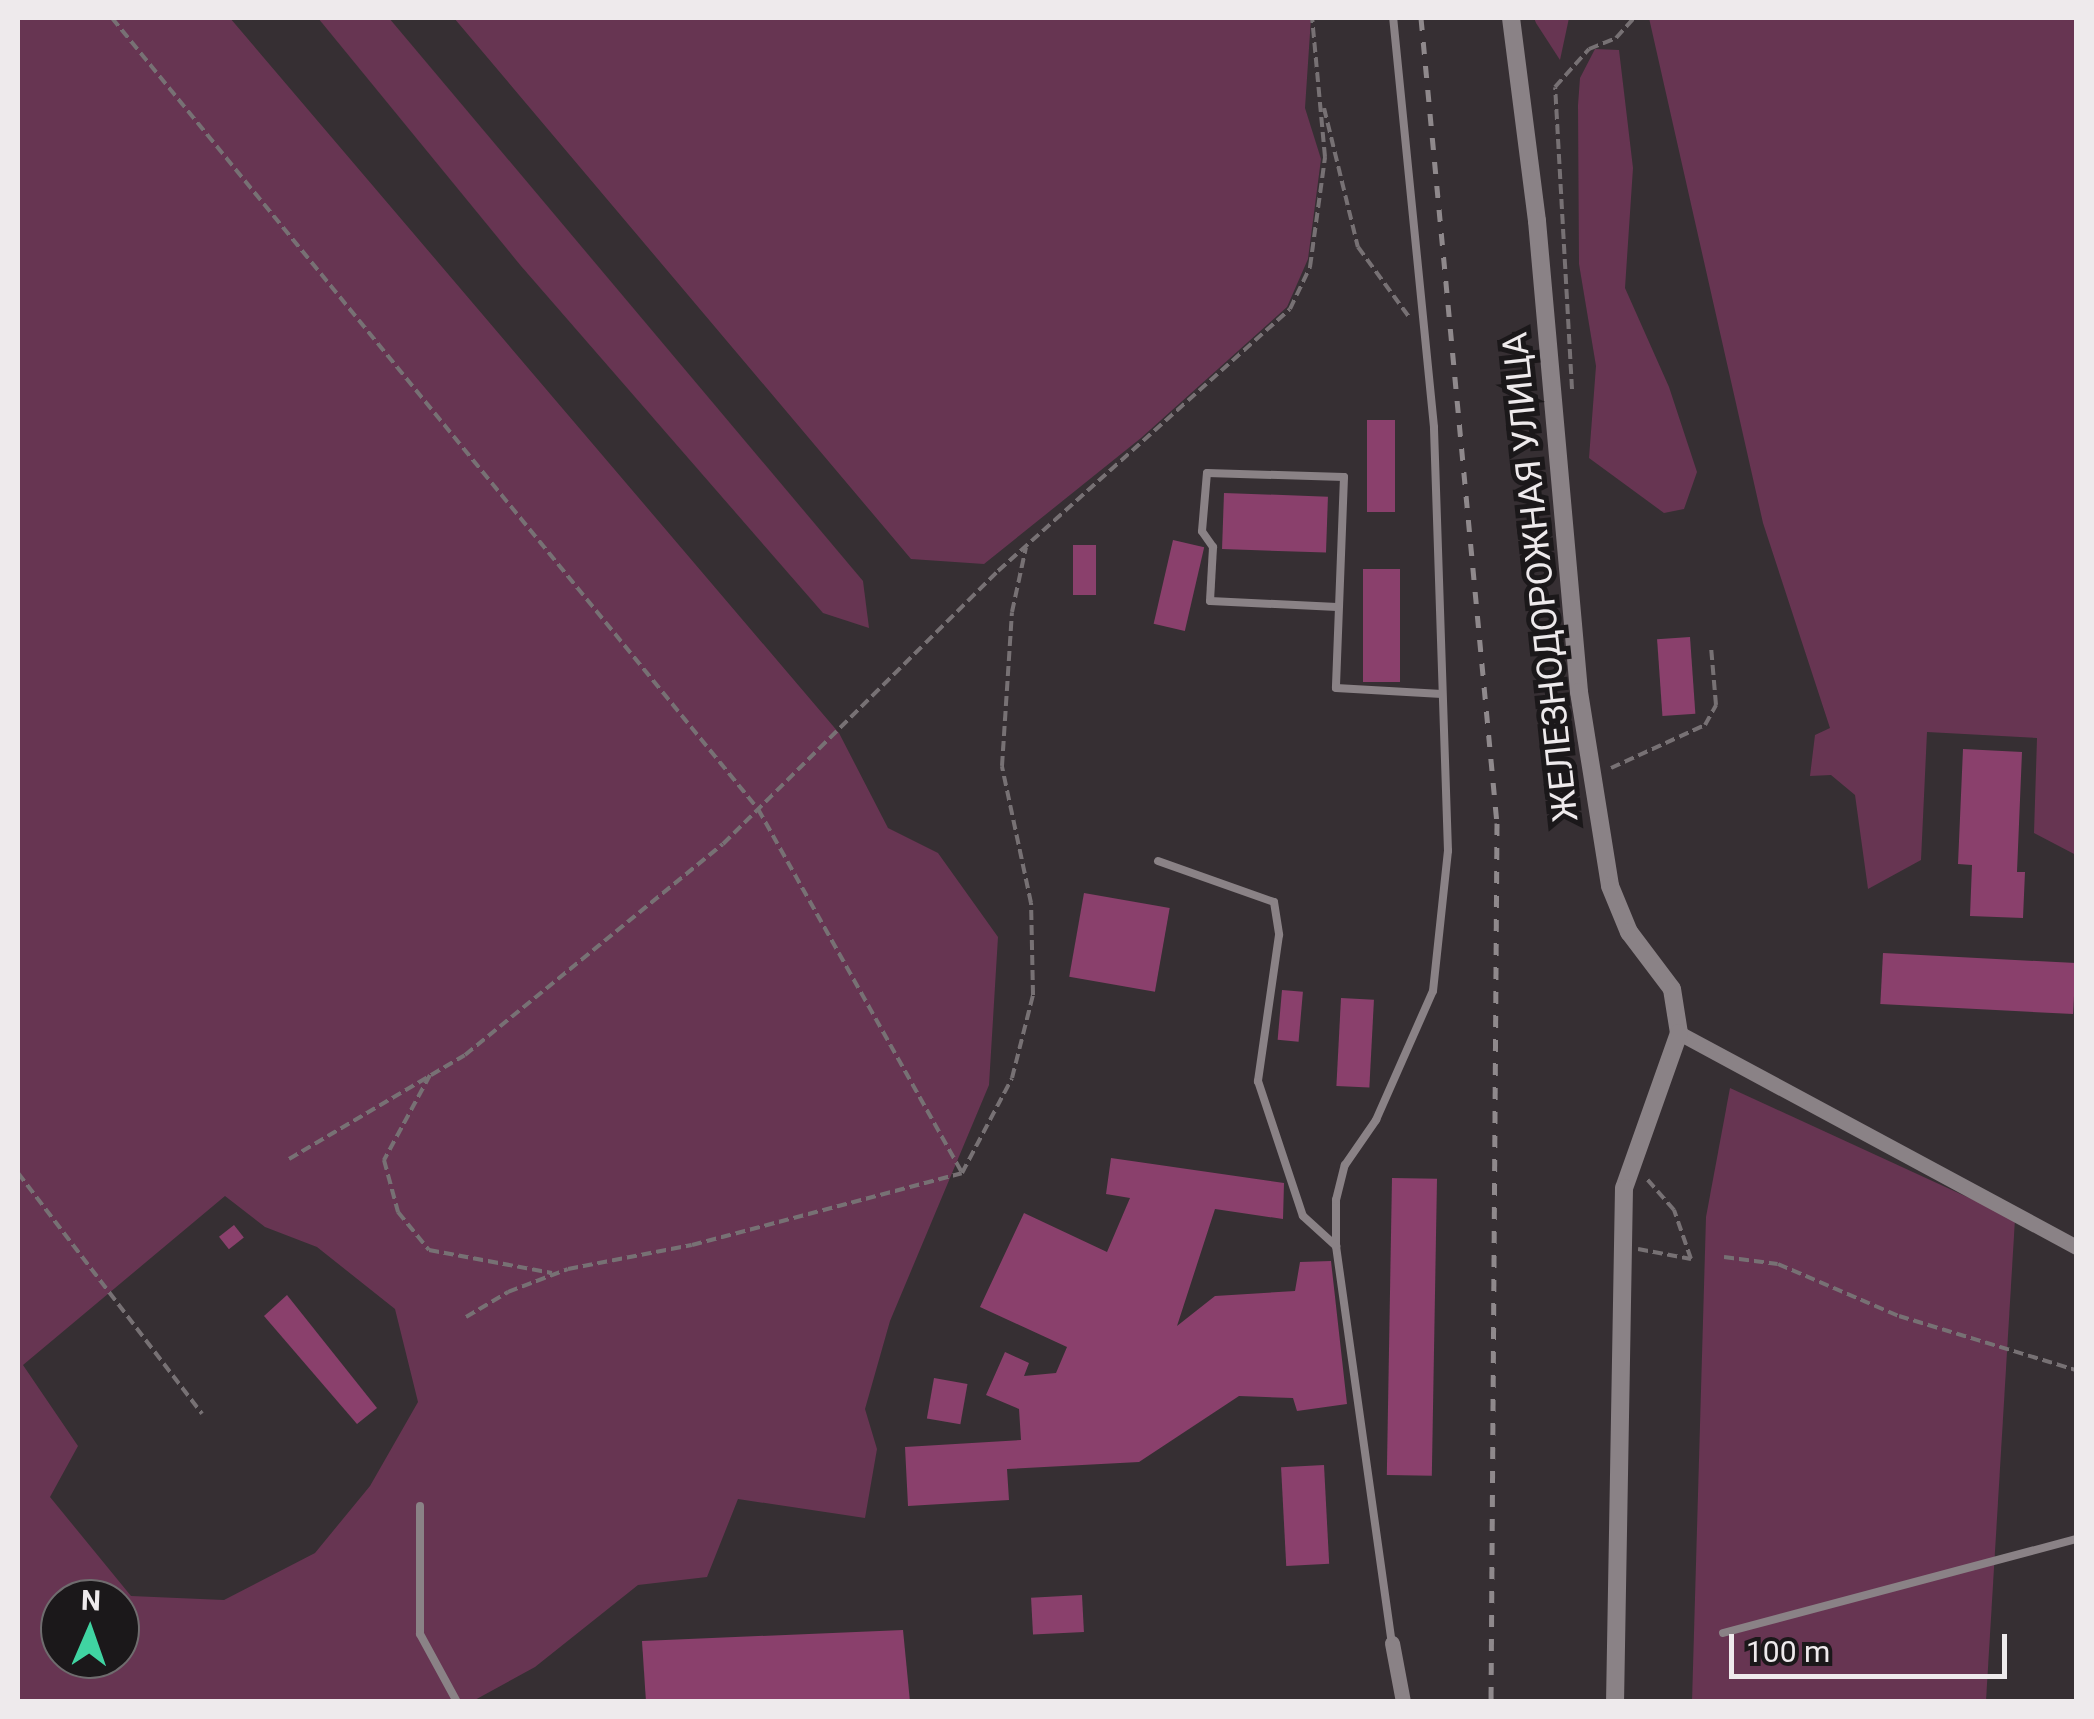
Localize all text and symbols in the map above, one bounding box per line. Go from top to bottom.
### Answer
street label: ЖЕЛЕЗНОДОРОЖНАЯ УЛИЦА [1494,330,1588,824]
north arrow [40,1579,140,1679]
text: N [81,1584,101,1617]
scale bar [1734,1614,2012,1676]
text: 100 m [1746,1634,1830,1669]

